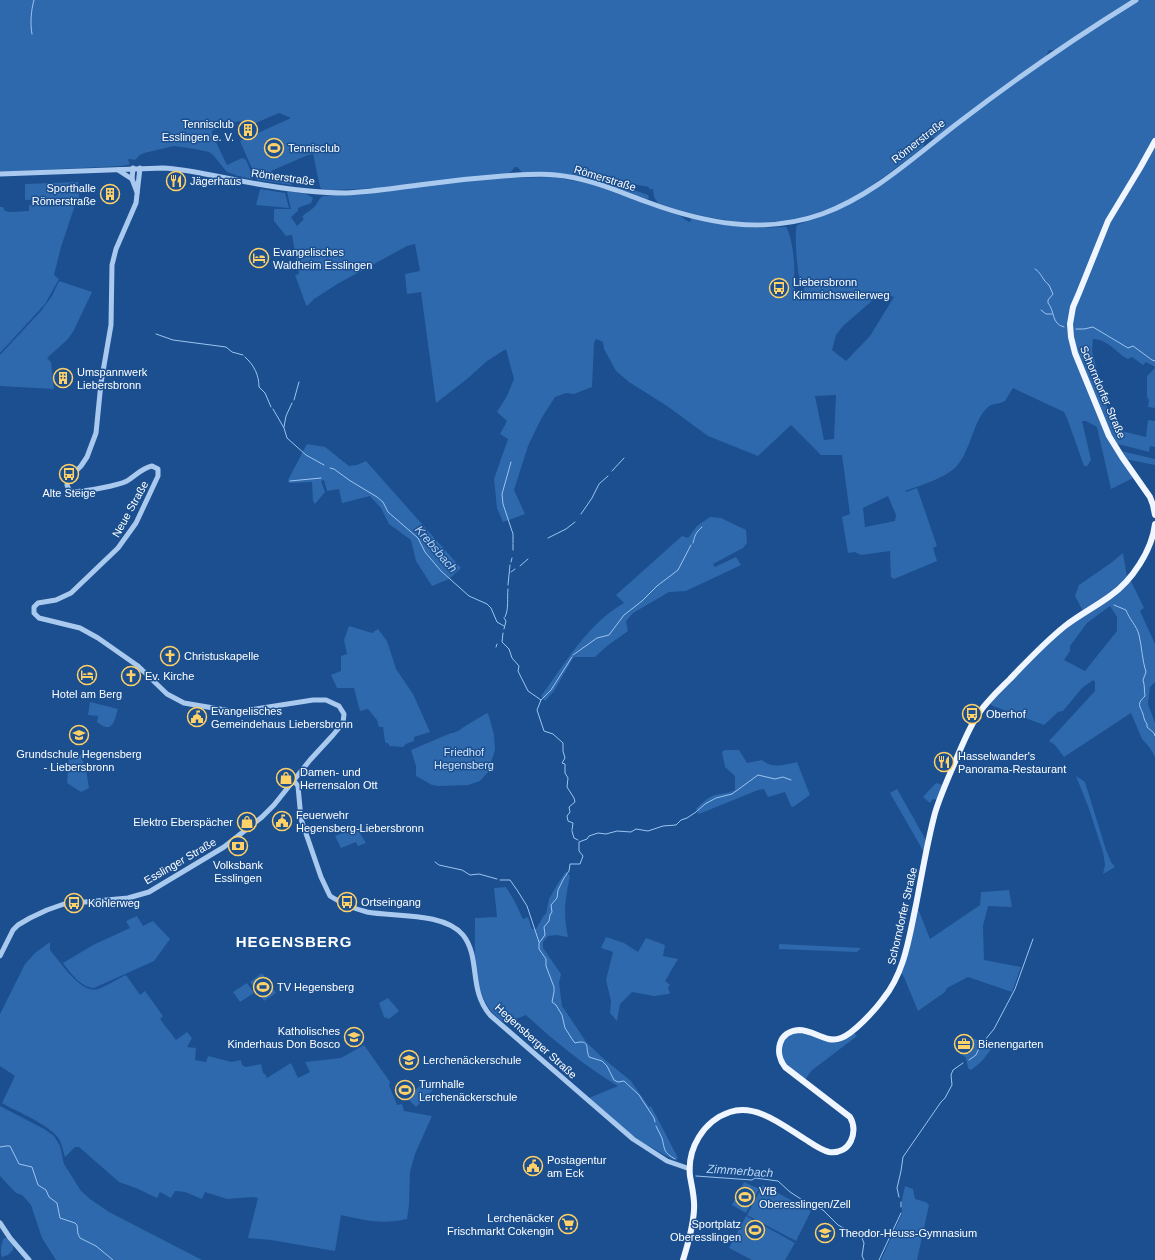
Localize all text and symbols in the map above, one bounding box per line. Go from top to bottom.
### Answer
street label: Römerstraße [889,117,947,165]
place label: Tennisclub Esslingen e. V. [162,118,234,143]
building icon: Tennisclub Esslingen e. V. [237,119,259,141]
sports icon: Tennisclub [263,137,285,159]
place label: Tennisclub [288,142,340,154]
street label: Römerstraße [573,163,637,193]
street label: Römerstraße [250,167,316,187]
restaurant icon: Jägerhaus [165,170,187,192]
place label: Jägerhaus [190,175,242,187]
place label: Sporthalle Römerstraße [32,182,96,207]
building icon: Sporthalle Römerstraße [99,183,121,205]
place label: Evangelisches Waldheim Esslingen [273,246,372,271]
hotel icon: Evangelisches Waldheim Esslingen [248,247,270,269]
place label: Liebersbronn Kimmichsweilerweg [793,276,890,301]
bus stop icon: Liebersbronn Kimmichsweilerweg [768,277,790,299]
street label: Schorndorfer Straße [1078,344,1128,440]
place label: Umspannwerk Liebersbronn [77,366,148,391]
building icon: Umspannwerk Liebersbronn [52,367,74,389]
bus stop icon: Alte Steige [58,463,80,485]
street label: Neue Straße [110,479,150,539]
place label: Alte Steige [42,487,96,499]
water label: Krebsbach [412,523,460,575]
church icon: Christuskapelle [159,645,181,667]
place label: Christuskapelle [184,650,259,662]
hotel icon: Hotel am Berg [76,664,98,686]
church icon: Ev. Kirche [120,665,142,687]
place label: Ev. Kirche [145,670,194,682]
place label: Hotel am Berg [52,688,122,700]
bus stop icon: Oberhof [961,703,983,725]
place label: Evangelisches Gemeindehaus Liebersbronn [211,705,353,730]
public building icon: Evangelisches Gemeindehaus Liebersbronn [186,706,208,728]
place label: Oberhof [986,708,1027,720]
school or university icon: Grundschule Hegensberg - Liebersbronn [68,724,90,746]
park label: Friedhof Hegensberg [434,746,494,771]
place label: Grundschule Hegensberg - Liebersbronn [16,748,142,773]
place label: Hasselwander's Panorama-Restaurant [958,750,1066,775]
restaurant icon: Hasselwander's Panorama-Restaurant [933,751,955,773]
place label: Damen- und Herrensalon Ott [300,766,378,791]
shop icon: Damen- und Herrensalon Ott [275,767,297,789]
place label: Feuerwehr Hegensberg-Liebersbronn [296,809,424,834]
public building icon: Feuerwehr Hegensberg-Liebersbronn [271,810,293,832]
shop icon: Elektro Eberspächer [236,811,258,833]
place label: Elektro Eberspächer [133,816,233,828]
street label: Esslinger Straße [142,835,218,887]
bank icon: Volksbank Esslingen [227,835,249,857]
place label: Volksbank Esslingen [213,859,264,884]
street label: Schorndorfer Straße [885,866,919,966]
bus stop icon: Ortseingang [336,891,358,913]
bus stop icon: Kohlerweg [63,892,85,914]
place label: Ortseingang [361,896,421,908]
place label: Kohlerweg [88,897,140,909]
district label: HEGENSBERG [236,933,352,950]
sports icon: TV Hegensberg [252,976,274,998]
place label: TV Hegensberg [277,981,354,993]
street label: Hegensberger Straße [493,1001,579,1081]
place label: Katholisches Kinderhaus Don Bosco [227,1025,340,1050]
school or university icon: Katholisches Kinderhaus Don Bosco [343,1026,365,1048]
office icon: Bienengarten [953,1033,975,1055]
place label: Bienengarten [978,1038,1043,1050]
school or university icon: Lerchenäckerschule [398,1049,420,1071]
place label: Lerchenäckerschule [423,1054,521,1066]
place label: Turnhalle Lerchenäckerschule [419,1078,517,1103]
sports icon: Turnhalle Lerchenäckerschule [394,1079,416,1101]
place label: Postagentur am Eck [547,1154,607,1179]
public building icon: Postagentur am Eck [522,1155,544,1177]
water label: Zimmerbach [705,1162,774,1180]
place label: VfB Oberesslingen/Zell [759,1185,851,1210]
sports icon: VfB Oberesslingen/Zell [734,1186,756,1208]
place label: Lerchenäcker Frischmarkt Cokengin [447,1212,554,1237]
supermarket icon: Lerchenäcker Frischmarkt Cokengin [557,1213,579,1235]
place label: Sportplatz Oberesslingen [670,1218,741,1243]
sports icon: Sportplatz Oberesslingen [744,1219,766,1241]
school or university icon: Theodor-Heuss-Gymnasium [814,1222,836,1244]
place label: Theodor-Heuss-Gymnasium [839,1227,977,1239]

